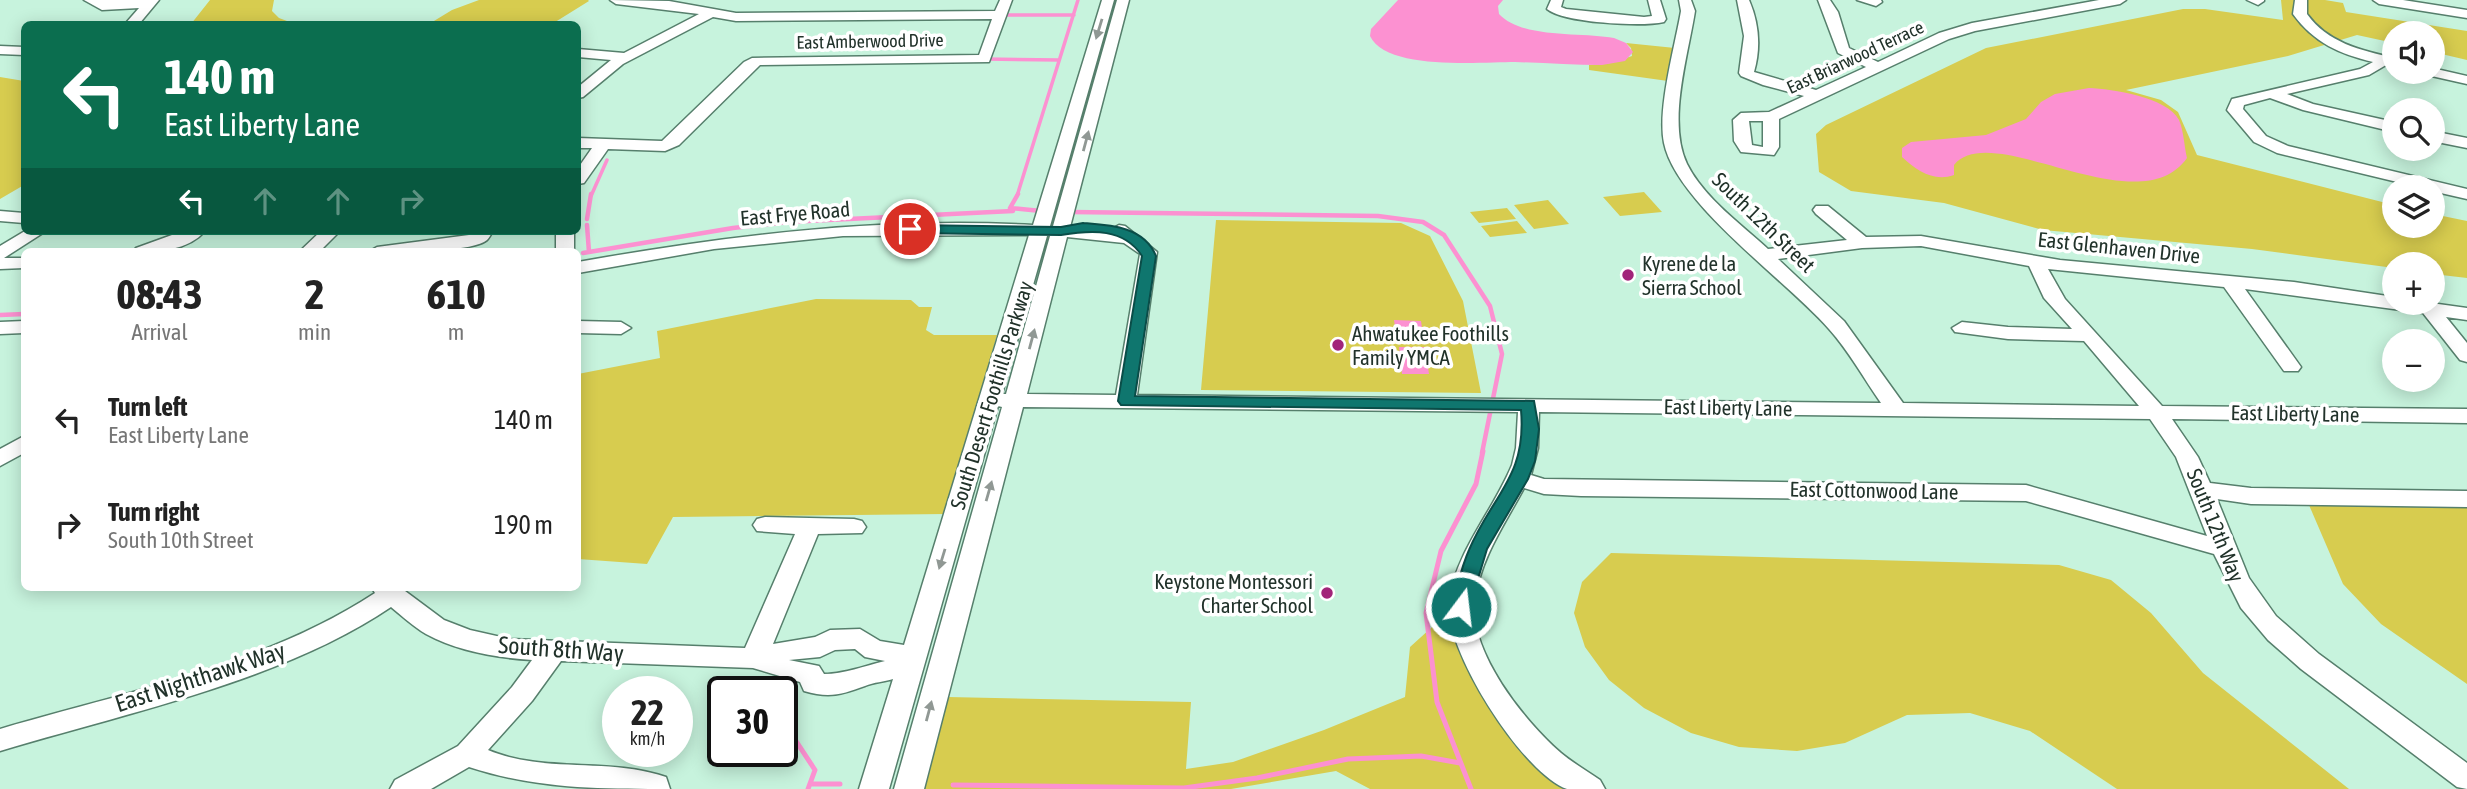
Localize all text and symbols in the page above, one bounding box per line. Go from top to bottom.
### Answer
street label: East Briarwood Terrace [1783,16,1927,98]
one-way arrow [1094,19,1104,40]
map controls [2382,21,2445,392]
button: sound [2382,21,2445,84]
street label: East Amberwood Drive [796,29,944,53]
text: 140 m [164,48,275,104]
icon: left [49,49,140,140]
button: search [2382,98,2445,161]
text: East Liberty Lane [164,106,360,143]
one-way arrow [1081,130,1092,152]
street label: South 12th Street [1708,167,1820,277]
button: layers [2382,175,2445,238]
icon: left [173,182,211,220]
icon: ahead [246,182,284,220]
icon: ahead [319,182,357,220]
icon: right [392,182,430,220]
street label: East Frye Road [739,196,851,230]
pin [880,199,940,259]
icon: arrive [891,210,929,248]
street label: East Glenhaven Drive [2037,227,2201,267]
place label: Kyrene de la Sierra School [1642,251,1742,299]
button: + [2382,252,2445,315]
marker: Kyrene de la Sierra School [1620,267,1636,283]
text: 08:43 [116,270,203,318]
text: 2 [305,270,324,318]
text: 610 [426,270,486,318]
street label: South Desert Foothills Parkway [945,278,1037,512]
text: Arrival [131,319,188,345]
text: min [298,319,331,345]
text: m [448,319,464,345]
place label: Ahwatukee Foothills Family YMCA [1352,321,1509,369]
one-way arrow [1027,328,1038,350]
button: − [2382,329,2445,392]
marker: Ahwatukee Foothills Family YMCA [1330,337,1346,353]
text: Turn left [108,392,188,422]
street label: East Liberty Lane [1663,394,1793,420]
street label: East Liberty Lane [2230,400,2360,426]
icon: left [49,401,87,439]
text: 140 m [494,405,553,435]
text: East Liberty Lane [108,422,249,448]
street label: South 12th Way [2182,465,2250,585]
street label: East Cottonwood Lane [1789,477,1959,503]
one-way arrow [985,480,995,501]
text: Turn right [108,497,199,527]
icon: right [49,506,87,544]
text: 190 m [494,510,553,540]
text: South 10th Street [108,527,254,553]
one-way arrow [936,549,946,570]
place label: Keystone Montessori Charter School [1154,569,1313,617]
position arrow [1424,570,1498,644]
marker: Keystone Montessori Charter School [1319,585,1335,601]
street label: South 8th Way [497,631,625,667]
street label: East Nighthawk Way [112,637,289,717]
speed limit sign: 30 [707,676,798,767]
text: 22 [631,692,664,732]
one-way arrow [924,699,935,721]
text: km/h [630,728,665,749]

